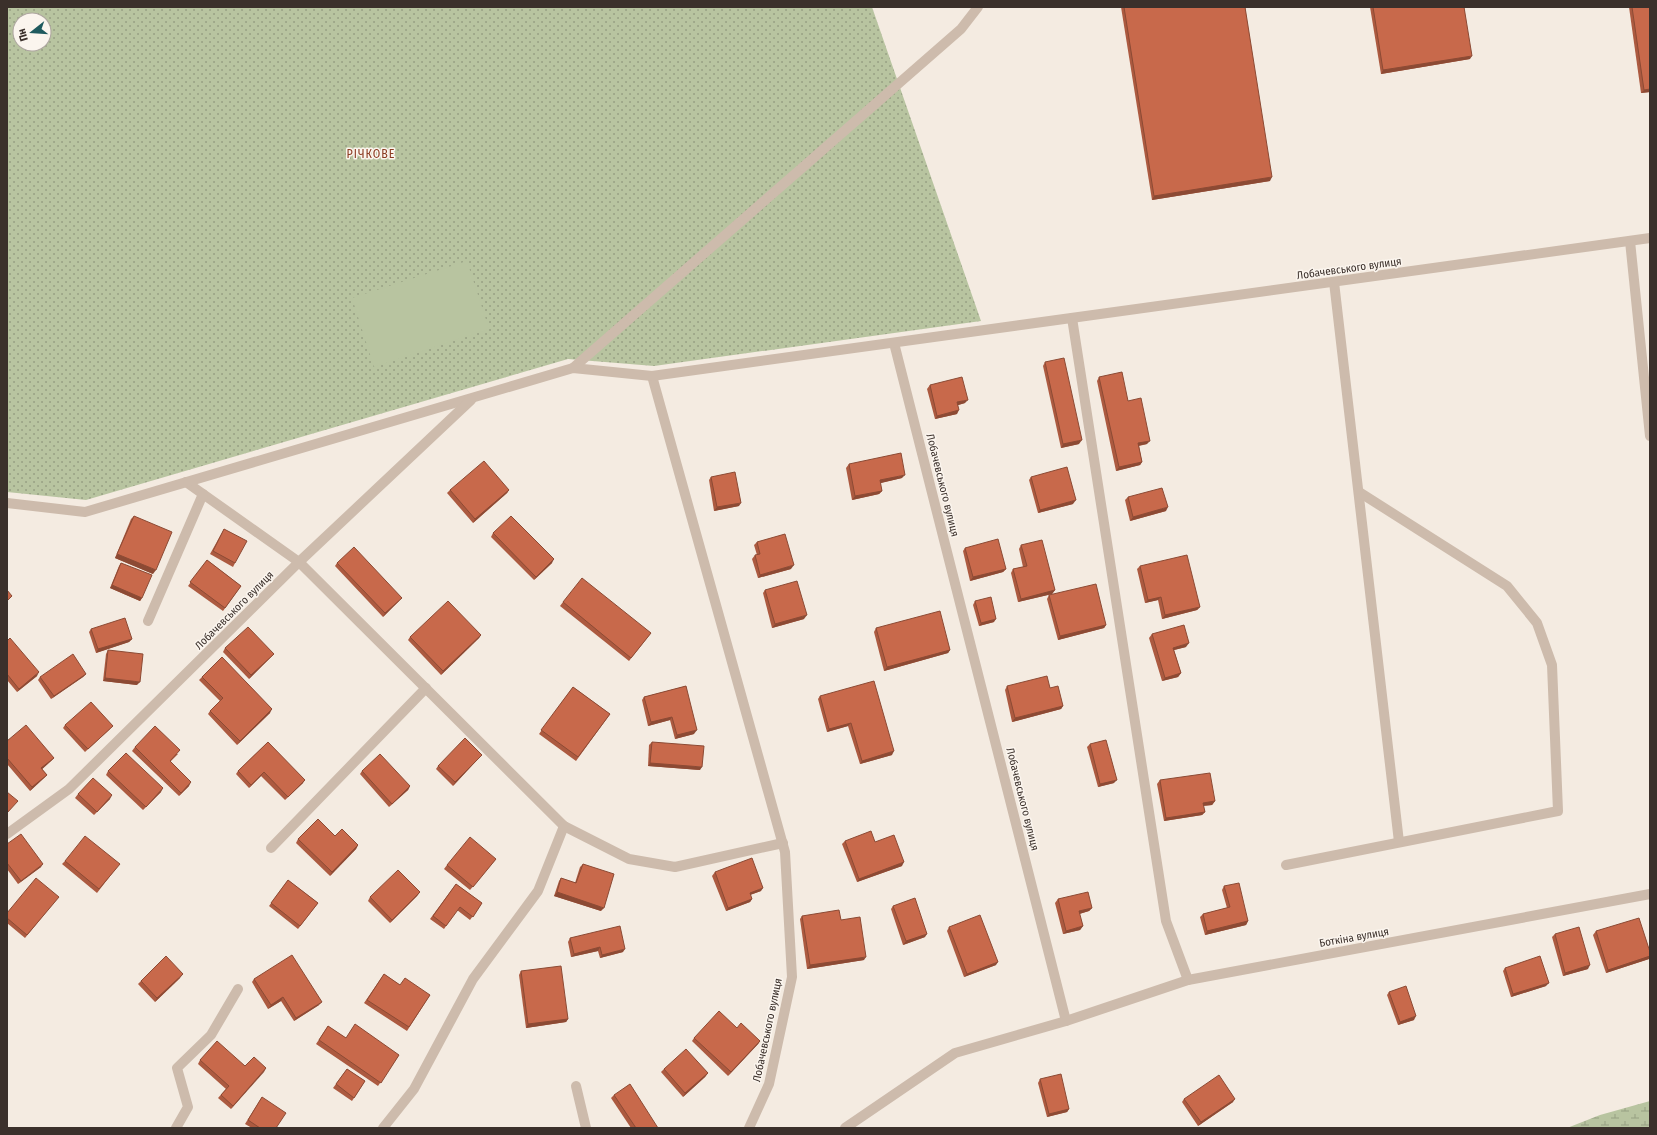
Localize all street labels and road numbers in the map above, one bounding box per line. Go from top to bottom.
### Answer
street label: Лобачевського вулиця [1296,255,1402,282]
street label: Лобачевського вулиця [923,432,962,538]
street label: Лобачевського вулиця [192,568,276,652]
street label: Лобачевського вулиця [1003,746,1042,852]
street label: Боткіна вулиця [1318,925,1390,950]
street label: Лобачевського вулиця [750,977,785,1083]

